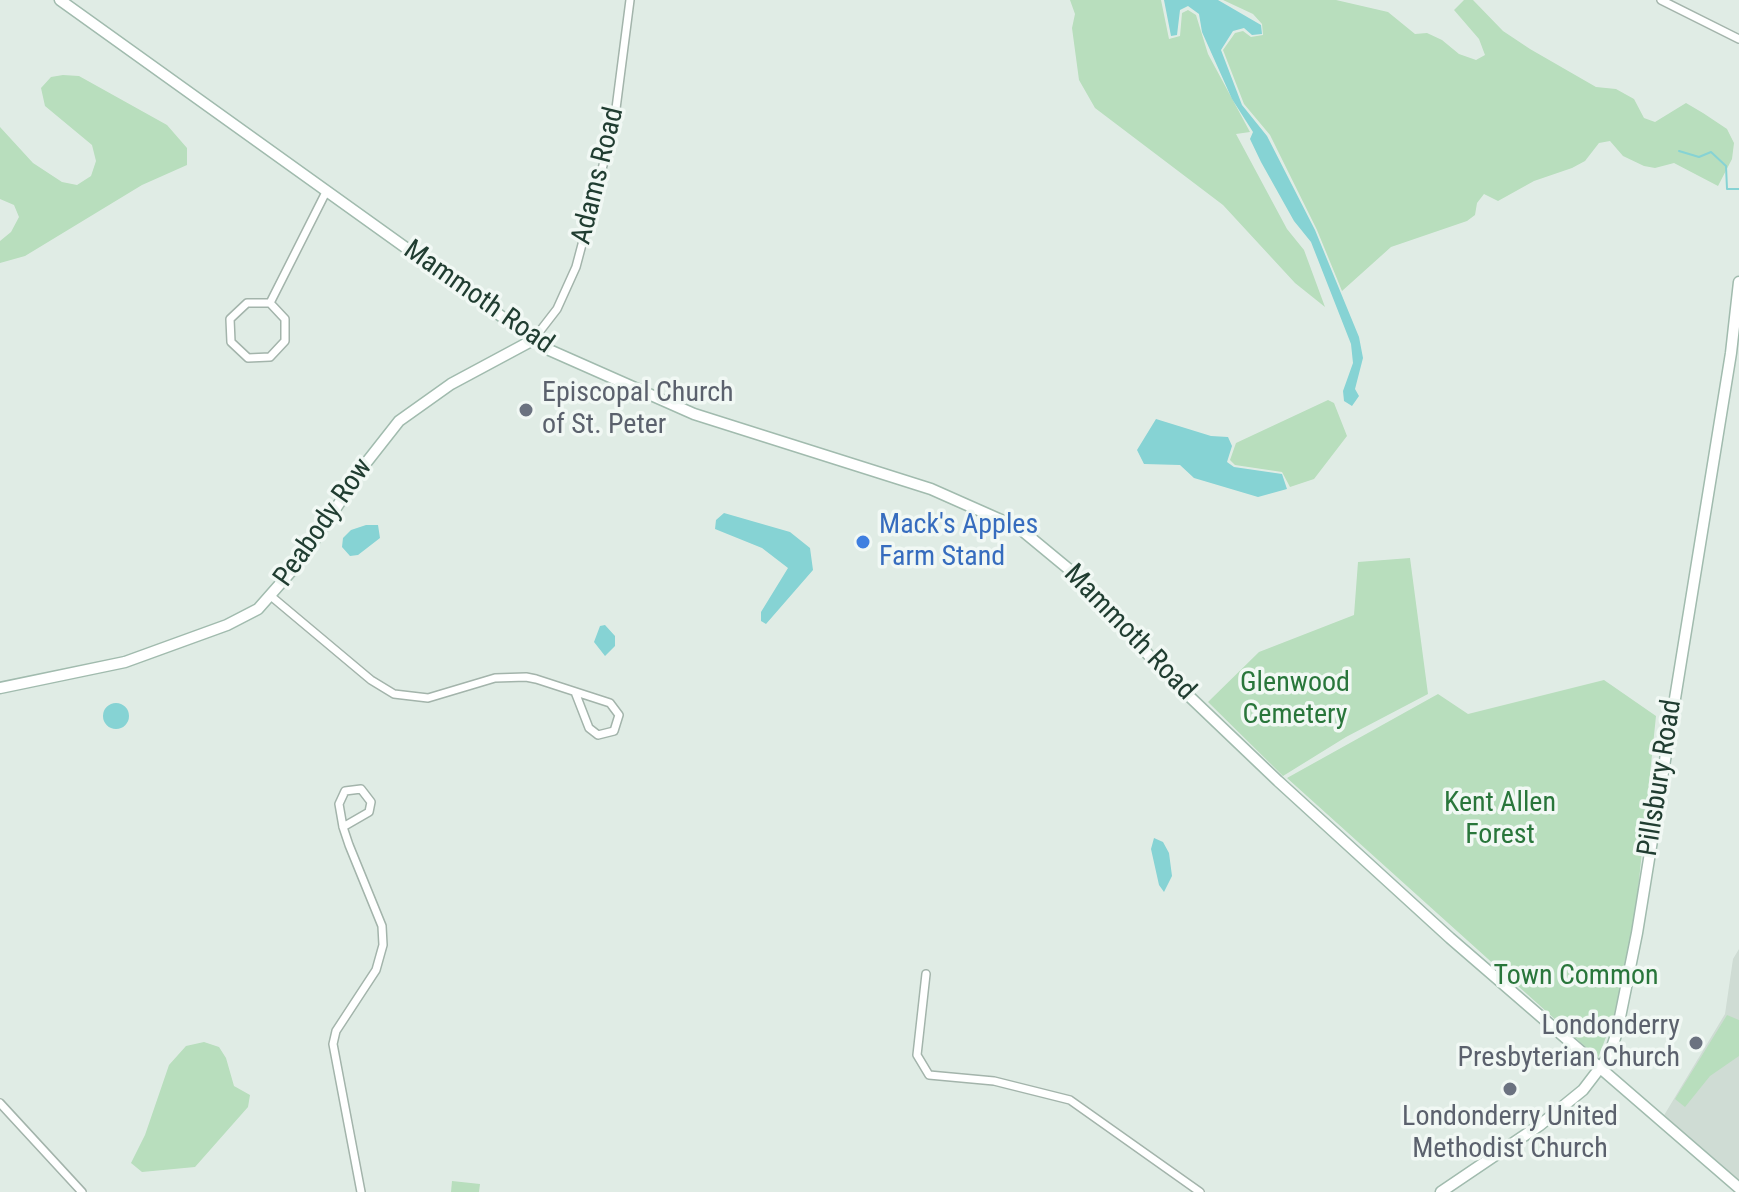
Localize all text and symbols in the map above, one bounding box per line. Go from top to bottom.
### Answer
street label: Adams Road [566,104,632,248]
street label: Mammoth Road [397,234,559,362]
place label: Episcopal Church of St. Peter [542,377,734,443]
marker: Episcopal Church of St. Peter [517,401,535,419]
street label: Peabody Row [268,452,380,594]
place label: Mack's Apples Farm Stand [879,509,1038,575]
marker: Mack's Apples Farm Stand [854,533,872,551]
street label: Mammoth Road [1056,558,1202,708]
park label: Glenwood Cemetery [1240,667,1350,733]
street label: Pillsbury Road [1632,697,1690,859]
park label: Kent Allen Forest [1444,787,1556,853]
park label: Town Common [1493,960,1659,994]
place label: Londonderry Presbyterian Church [1458,1010,1680,1076]
marker: Londonderry Presbyterian Church [1687,1034,1705,1052]
marker: Londonderry United Methodist Church [1501,1080,1519,1098]
place label: Londonderry United Methodist Church [1402,1101,1618,1167]

